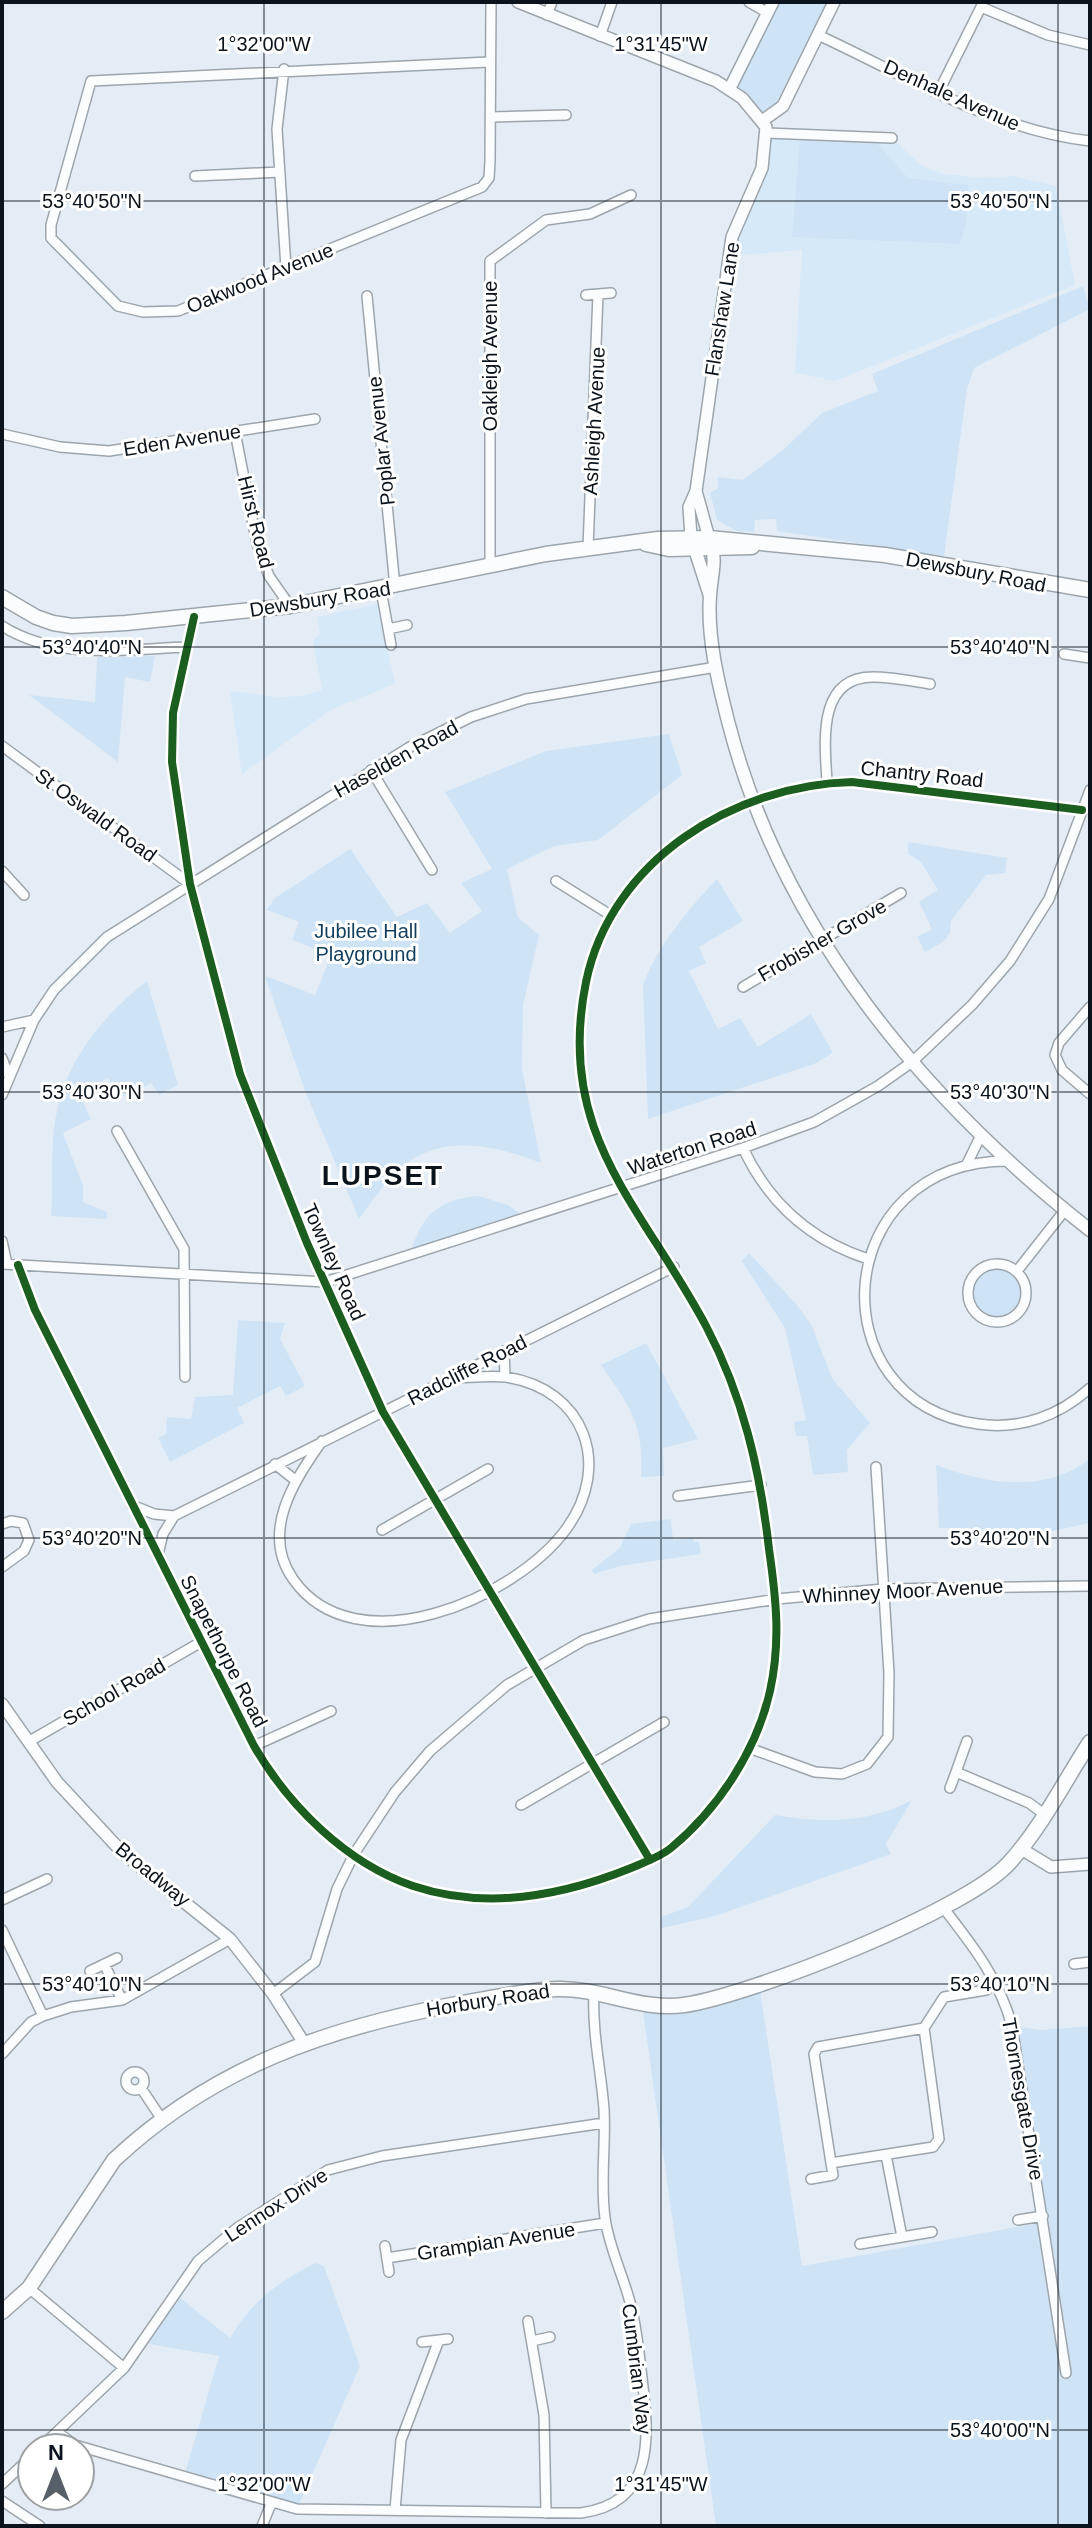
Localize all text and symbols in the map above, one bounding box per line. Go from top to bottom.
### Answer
text: 1°32'00"W [217,33,311,55]
text: 1°31'45"W [614,33,708,55]
street label: Denhale Avenue [881,55,1023,135]
text: 53°40'50"N [42,190,142,212]
text: 53°40'50"N [950,190,1050,212]
street label: Oakwood Avenue [183,239,337,317]
street label: Flanshaw Lane [701,240,743,378]
street label: Oakleigh Avenue [479,281,501,431]
street label: Ashleigh Avenue [579,346,609,496]
street label: Poplar Avenue [363,375,399,507]
street label: Eden Avenue [122,420,242,460]
street label: Hirst Road [234,473,278,571]
street label: Dewsbury Road [904,548,1048,596]
street label: Dewsbury Road [248,577,392,621]
text: 53°40'40"N [42,636,142,658]
text: 53°40'40"N [950,636,1050,658]
street label: Haselden Road [330,716,462,802]
street label: Chantry Road [859,757,985,791]
street label: St Oswald Road [31,764,161,866]
street label: Frobisher Grove [754,894,890,986]
park label: Jubilee Hall Playground [314,920,418,965]
text: 53°40'30"N [42,1081,142,1103]
text: 53°40'30"N [950,1081,1050,1103]
street label: Waterton Road [625,1117,759,1179]
district label: LUPSET [322,1160,444,1191]
street label: Townley Road [298,1200,370,1324]
street label: Radcliffe Road [404,1331,530,1409]
text: 53°40'20"N [42,1527,142,1549]
text: 53°40'20"N [950,1527,1050,1549]
street label: Snapethorpe Road [176,1571,272,1731]
street label: Whinney Moor Avenue [802,1575,1004,1607]
street label: School Road [59,1654,169,1730]
street label: Broadway [112,1837,194,1911]
text: 53°40'10"N [42,1973,142,1995]
text: 53°40'10"N [950,1973,1050,1995]
street label: Horbury Road [425,1979,551,2021]
street label: Thornesgate Drive [998,2016,1048,2182]
street label: Lennox Drive [221,2164,331,2246]
street label: Grampian Avenue [415,2218,577,2264]
street label: Cumbrian Way [618,2302,656,2436]
text: 53°40'00"N [950,2419,1050,2441]
north arrow [16,2432,96,2512]
text: N [48,2440,64,2465]
text: 1°32'00"W [217,2473,311,2495]
text: 1°31'45"W [614,2473,708,2495]

